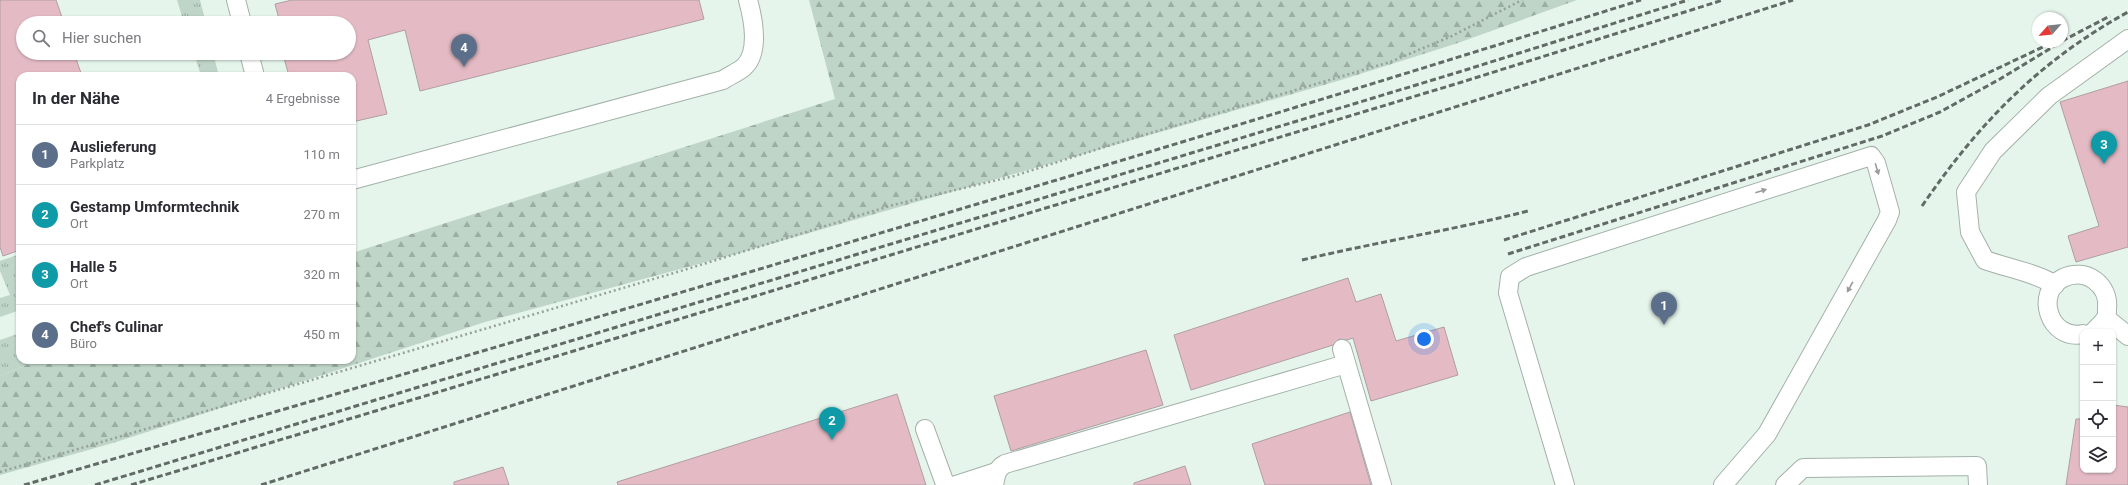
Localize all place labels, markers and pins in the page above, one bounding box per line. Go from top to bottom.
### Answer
pin: 4 [451,34,477,67]
pin: 3 [2091,131,2117,164]
pin: 1 [1651,292,1677,325]
pin: 2 [819,407,845,440]

